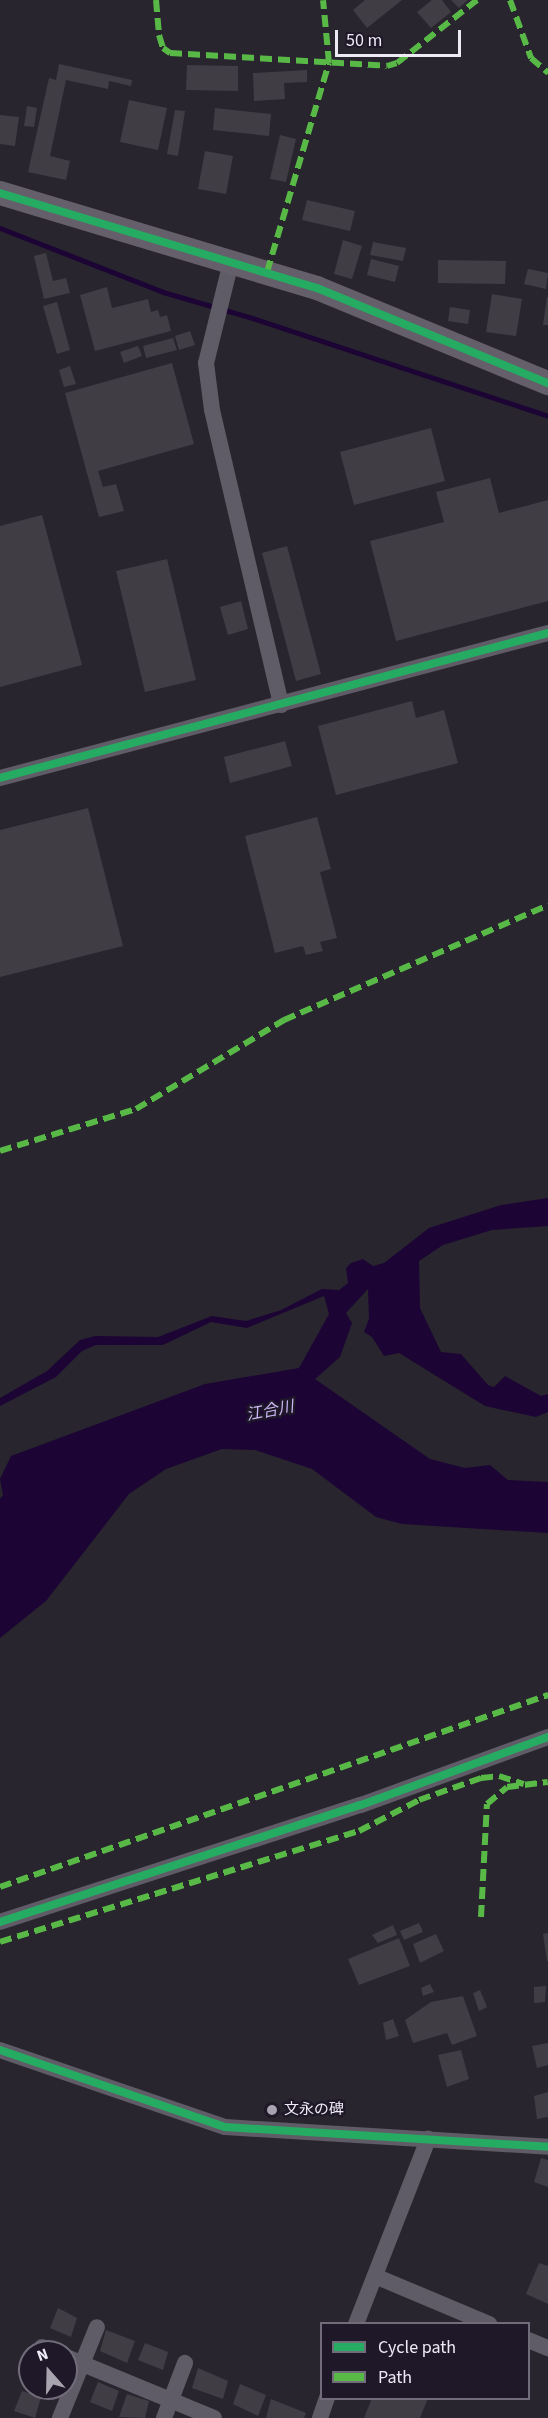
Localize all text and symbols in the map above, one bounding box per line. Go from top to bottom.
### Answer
scale bar [338,18,464,56]
text: 50 m [346,28,382,53]
water label: 江合川 [245,1397,295,1425]
place label: 文永の碑 [284,2101,344,2119]
marker: 文永の碑 [265,2103,279,2117]
legend [320,2322,530,2400]
text: Cycle path [378,2335,456,2360]
north arrow [18,2340,78,2400]
text: N [34,2343,51,2367]
text: Path [378,2365,412,2390]

